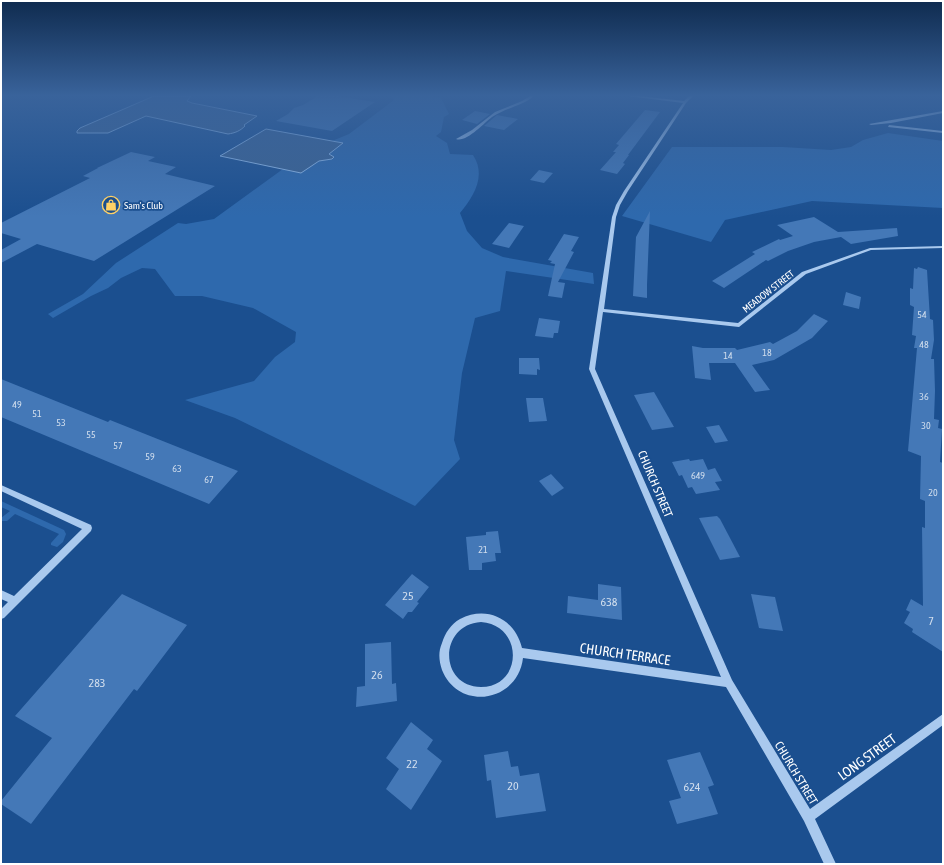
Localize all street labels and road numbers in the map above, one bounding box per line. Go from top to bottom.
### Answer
street label: MEADOW STREET [740,268,797,315]
street label: CHURCH STREET [635,449,676,520]
street label: CHURCH TERRACE [579,640,671,668]
street label: LONG STREET [835,731,899,783]
street label: CHURCH STREET [772,739,821,808]

